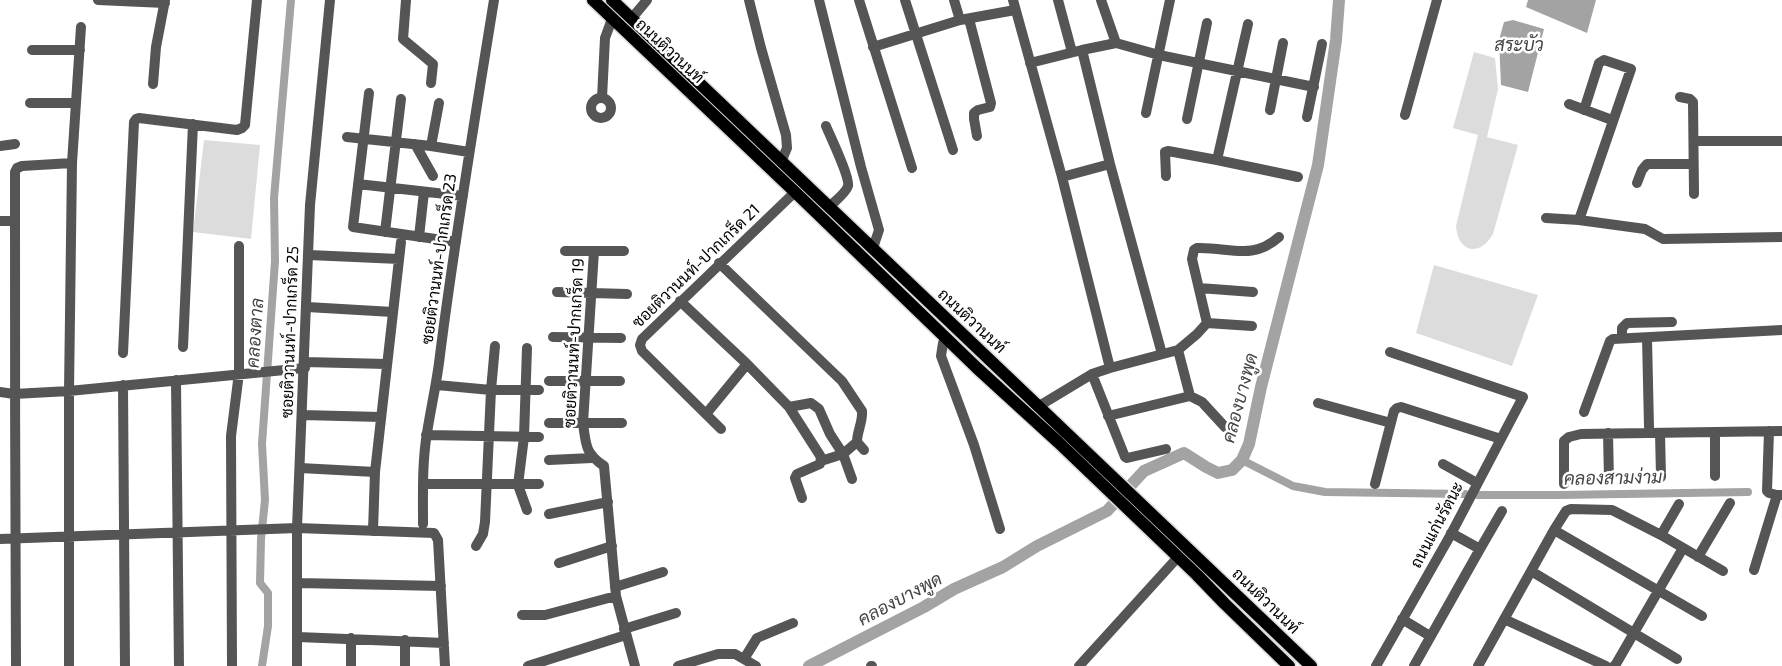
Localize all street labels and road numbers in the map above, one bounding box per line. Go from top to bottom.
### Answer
street label: ถนนติวานนท์ [632,15,708,87]
street label: ซอยติวานนท์-ปากเกร็ด 23 [417,172,461,346]
street label: ซอยติวานนท์-ปากเกร็ด 21 [628,200,764,332]
street label: ซอยติวานนท์-ปากเกร็ด 25 [277,246,303,418]
street label: ซอยติวานนท์-ปากเกร็ด 19 [560,258,588,428]
street label: ถนนติวานนท์ [934,285,1010,357]
street label: ถนนแก่นรัตนะ [1406,479,1468,571]
street label: ถนนติวานนท์ [1228,564,1304,638]

